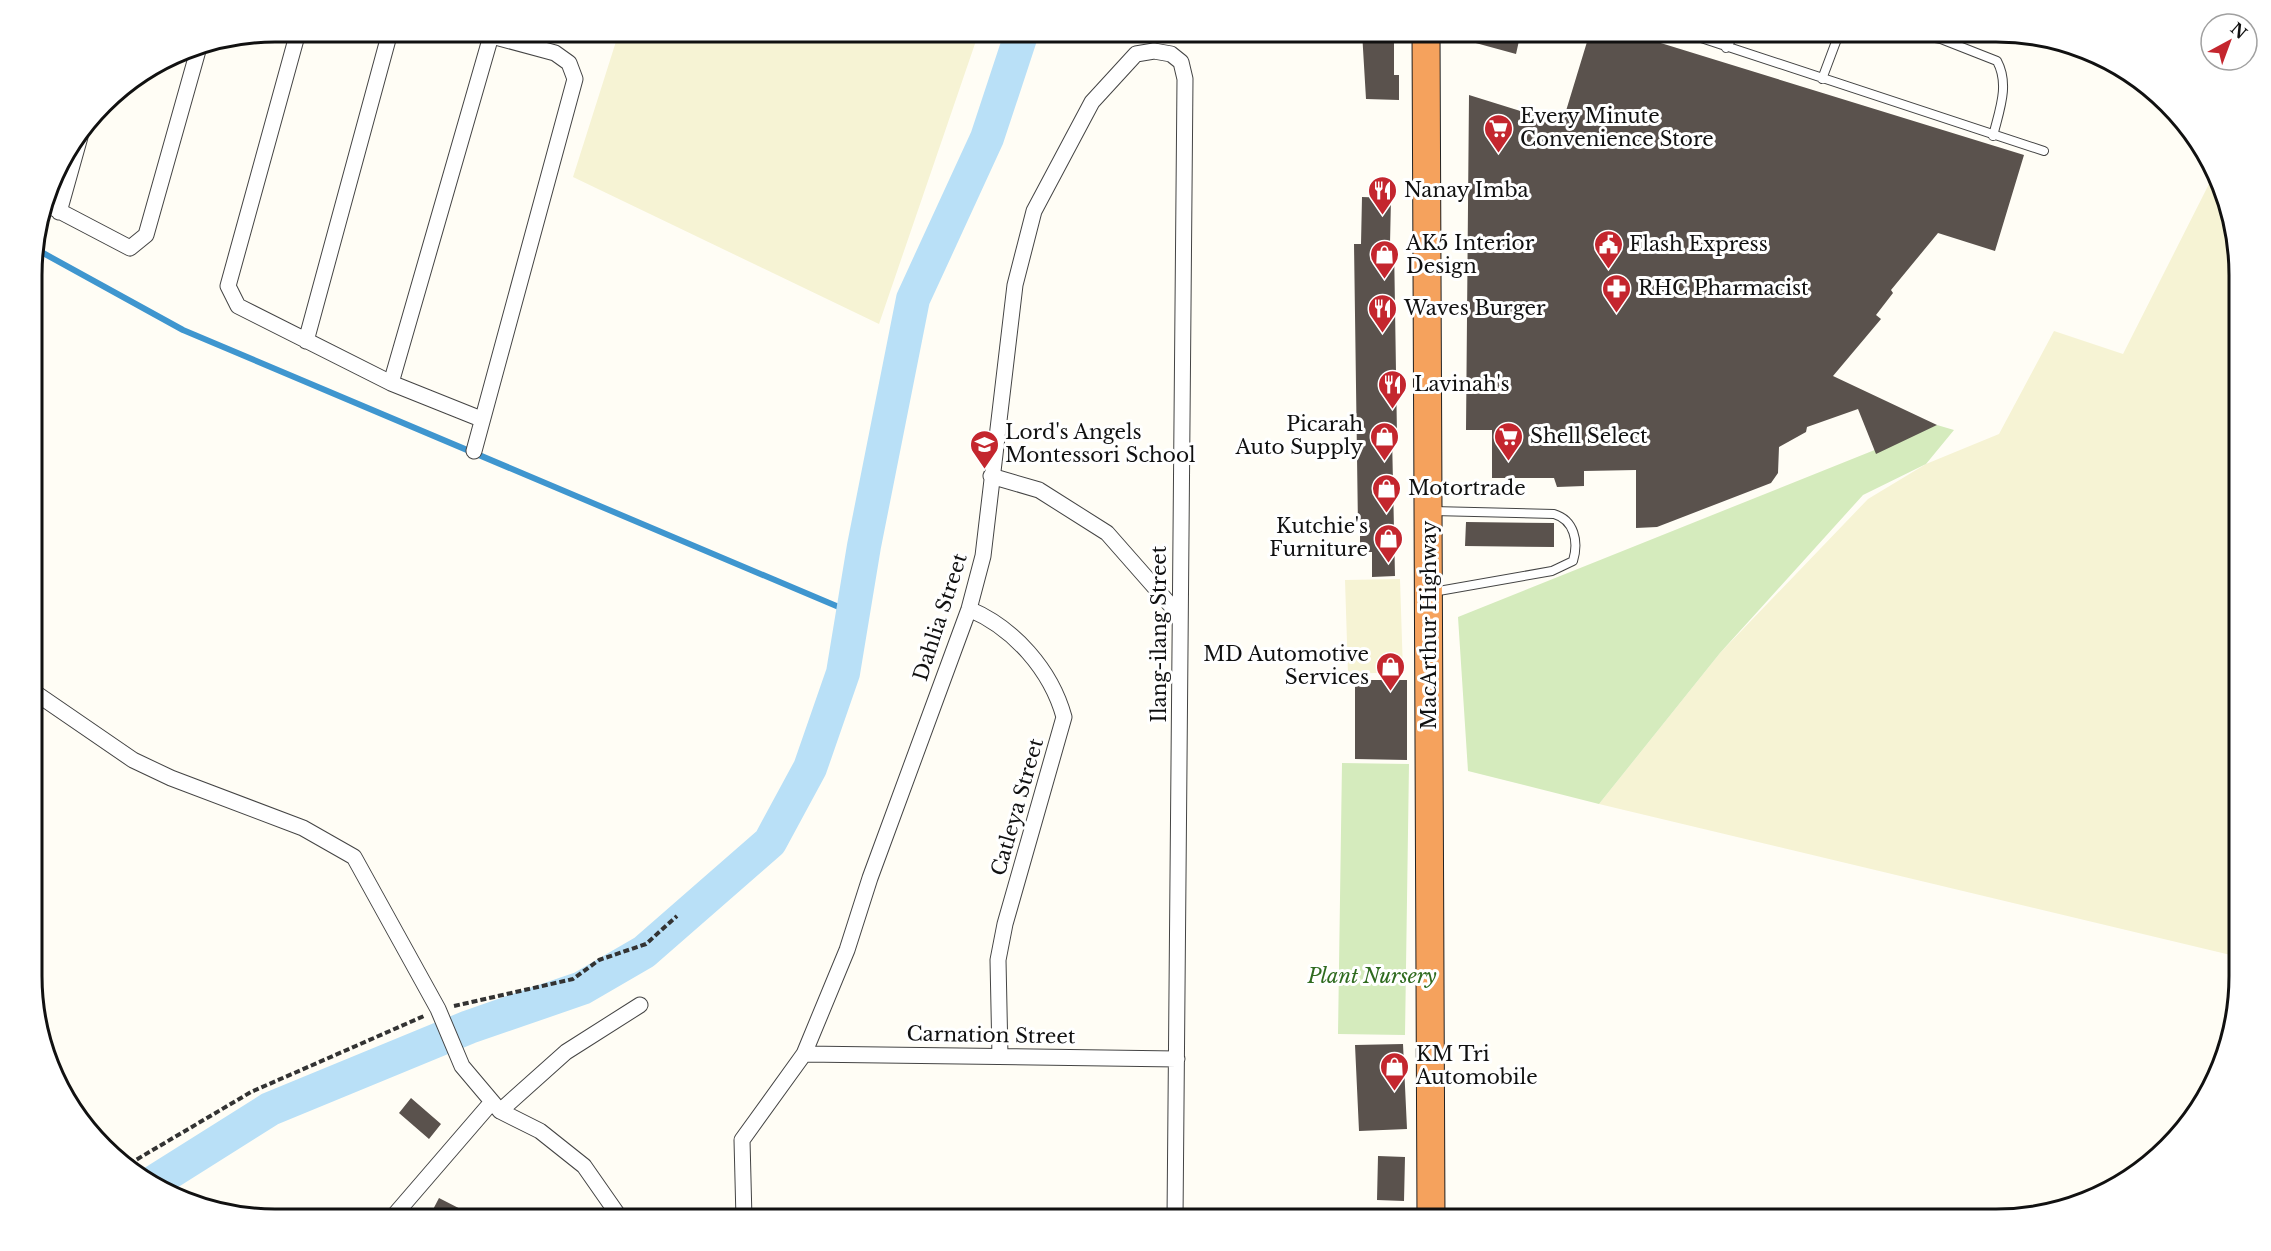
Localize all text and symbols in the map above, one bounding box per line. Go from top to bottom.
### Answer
north arrow [2199,12,2259,72]
text: N [2227,18,2251,43]
place label: Every Minute Convenience Store [1520,104,1714,151]
supermarket icon: Every Minute Convenience Store [1483,112,1515,154]
restaurant icon: Nanay Imba [1367,174,1399,216]
place label: Nanay Imba [1404,178,1530,202]
public building icon: Flash Express [1592,228,1624,270]
place label: AK5 Interior Design [1405,231,1535,278]
place label: Flash Express [1629,232,1768,256]
shop icon: AK5 Interior Design [1369,238,1401,280]
pharmacy icon: RHC Pharmacist [1601,272,1633,314]
place label: RHC Pharmacist [1638,276,1809,300]
restaurant icon: Waves Burger [1367,292,1399,334]
place label: Waves Burger [1403,296,1546,320]
restaurant icon: Lavinah's [1377,368,1409,410]
place label: Lavinah's [1414,372,1510,396]
place label: Picarah Auto Supply [1234,412,1363,459]
place label: Lord's Angels Montessori School [1005,420,1196,467]
shop icon: Picarah Auto Supply [1368,420,1400,462]
supermarket icon: Shell Select [1493,420,1525,462]
place label: Shell Select [1530,424,1648,448]
school or university icon: Lord's Angels Montessori School [968,428,1000,470]
shop icon: Motortrade [1371,472,1403,514]
place label: Motortrade [1408,476,1526,500]
place label: Kutchie's Furniture [1269,514,1368,561]
street label: MacArthur Highway [1417,520,1441,730]
shop icon: Kutchie's Furniture [1373,522,1405,564]
street label: Ilang-ilang Street [1147,545,1171,722]
street label: Dahlia Street [908,550,972,684]
place label: MD Automotive Services [1203,642,1369,689]
shop icon: MD Automotive Services [1374,650,1406,692]
street label: Catleya Street [986,735,1048,878]
park label: Plant Nursery [1307,964,1437,988]
street label: Carnation Street [906,1022,1076,1048]
place label: KM Tri Automobile [1415,1042,1538,1089]
shop icon: KM Tri Automobile [1379,1050,1411,1092]

